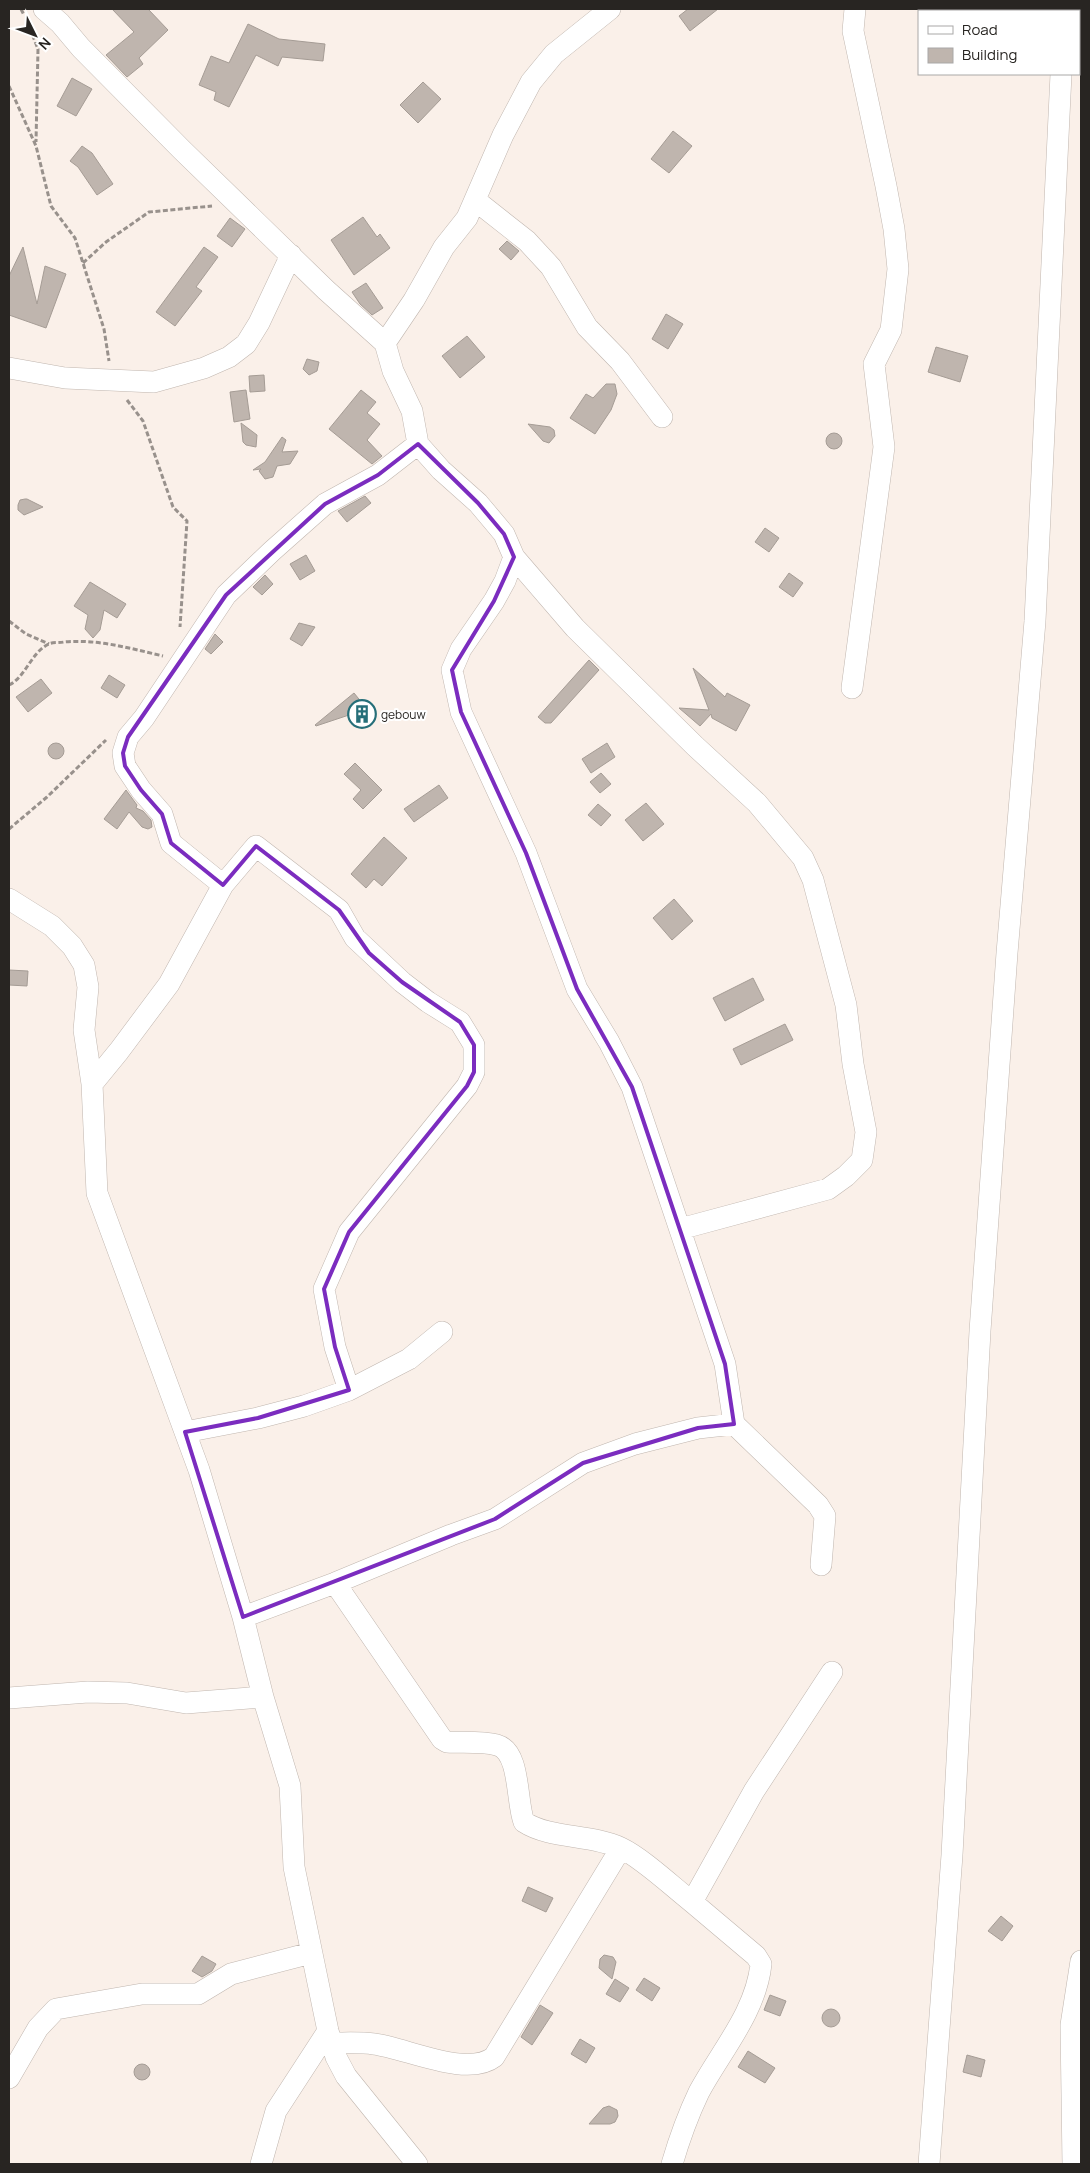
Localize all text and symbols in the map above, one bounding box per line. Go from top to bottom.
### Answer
north arrow [10,10,60,60]
legend [918,10,1080,75]
text: Road [962,19,998,40]
text: N [35,34,55,54]
text: Building [962,44,1017,65]
building icon: gebouw [347,699,377,729]
place label: gebouw [381,706,426,723]

